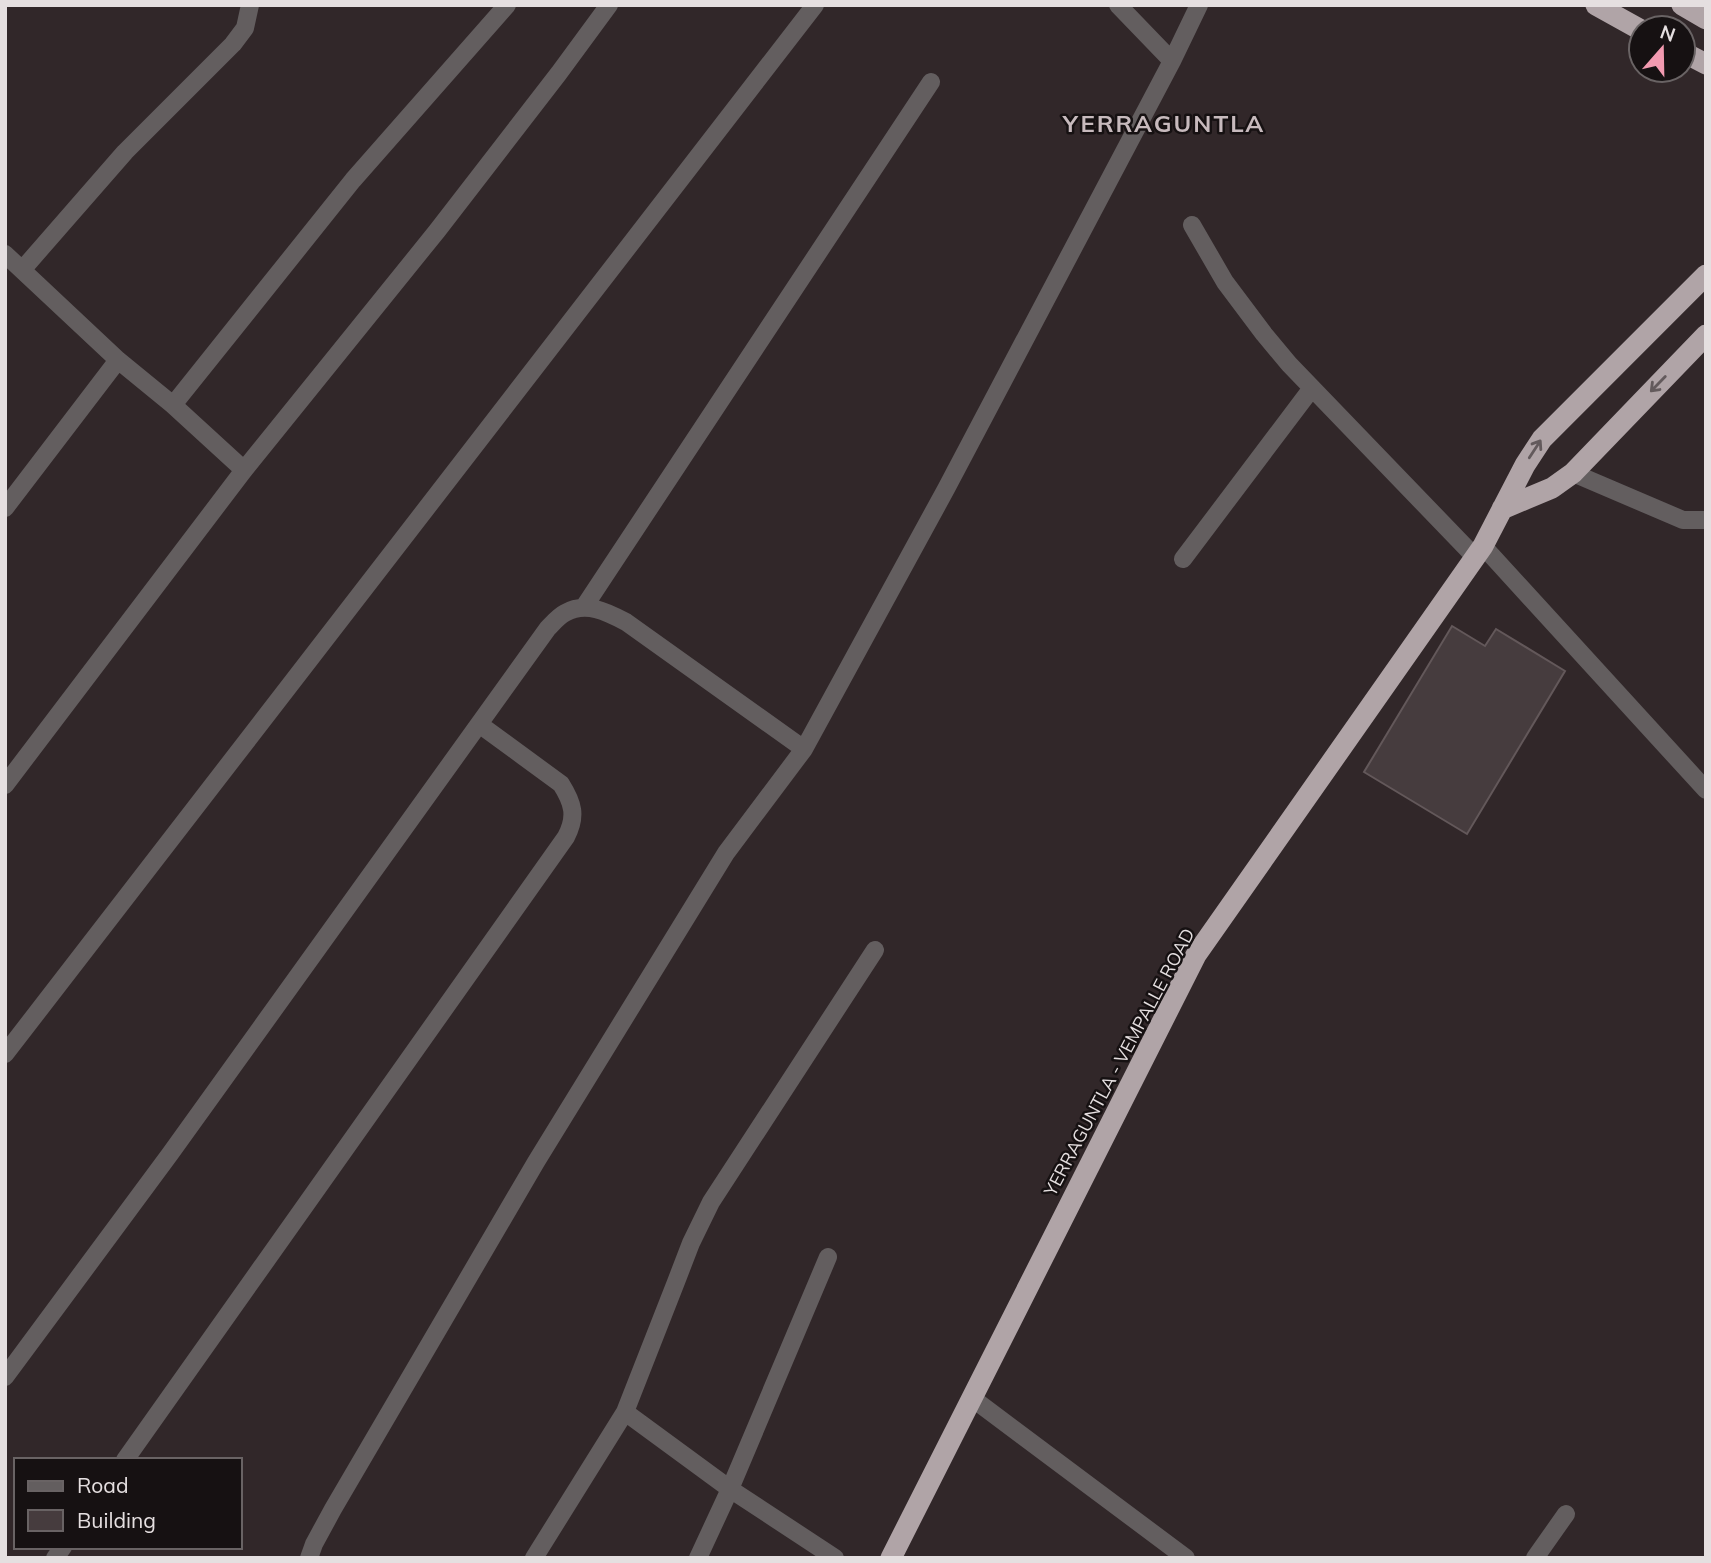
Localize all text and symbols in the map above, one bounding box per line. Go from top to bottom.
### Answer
north arrow [1627,14,1697,84]
text: N [1657,19,1679,47]
district label: YERRAGUNTLA [1062,108,1265,138]
one-way arrow [1650,375,1667,392]
one-way arrow [1529,440,1543,460]
street label: YERRAGUNTLA - VEMPALLE ROAD [1038,924,1200,1201]
legend [14,1458,242,1549]
text: Road [77,1472,128,1498]
text: Building [77,1507,156,1533]

